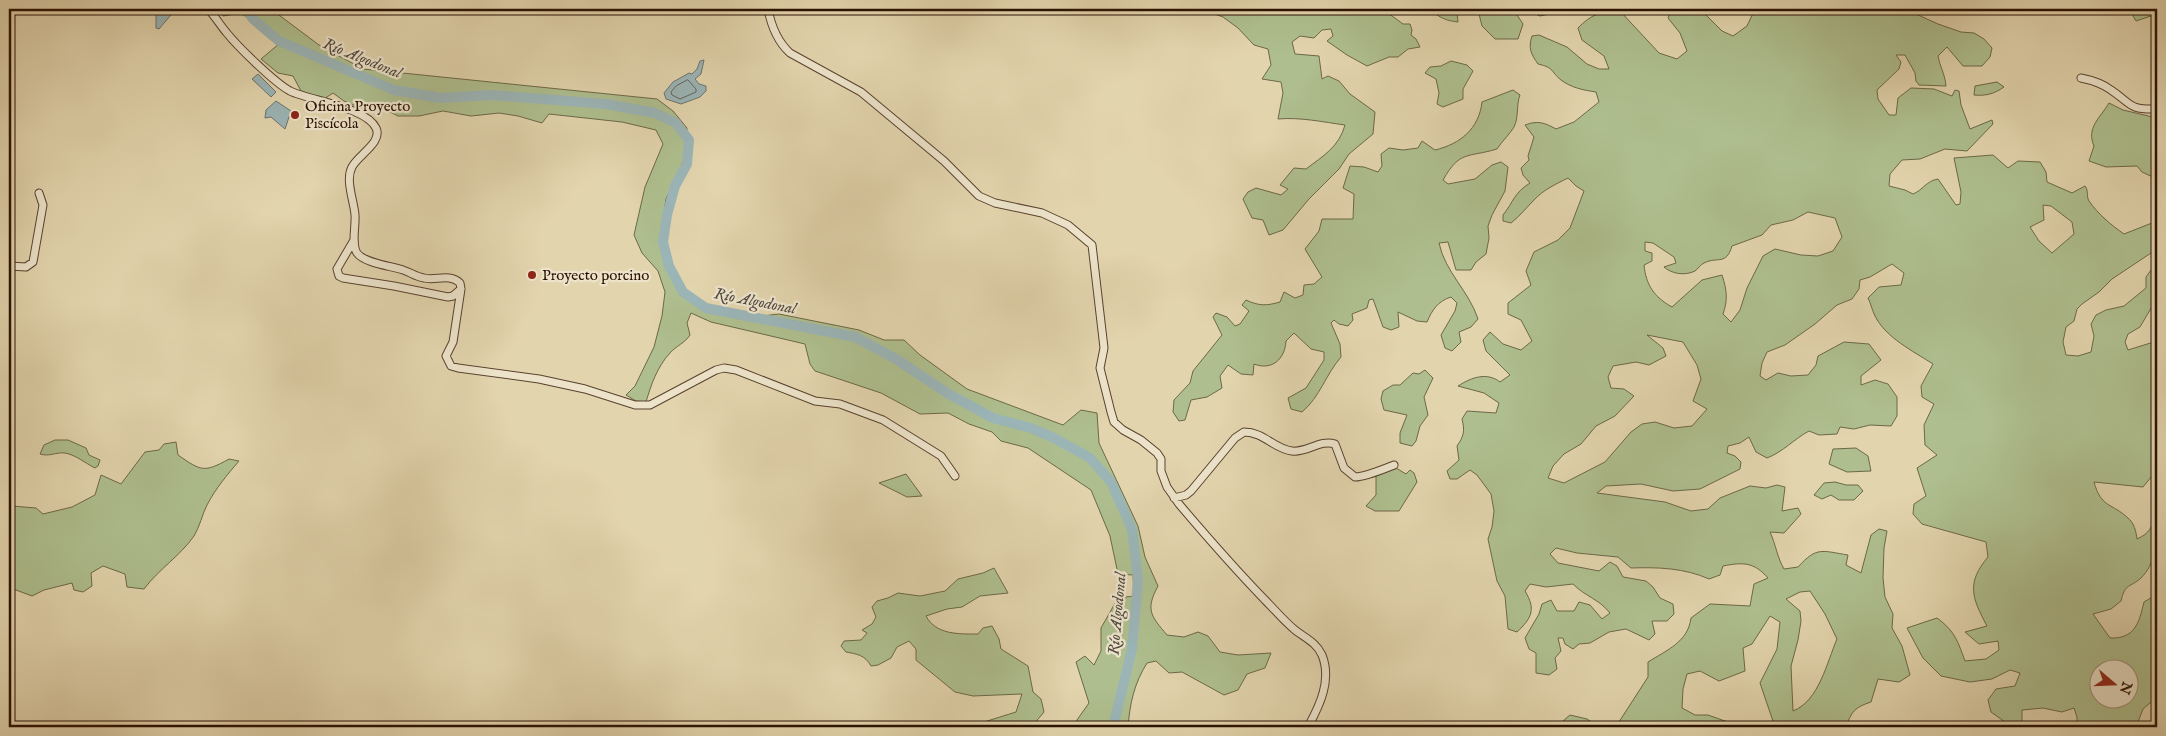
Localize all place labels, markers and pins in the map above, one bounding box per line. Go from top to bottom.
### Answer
place label: Oficina Proyecto Piscícola [305,97,410,133]
marker: Oficina Proyecto Piscícola [289,109,301,121]
place label: Proyecto porcino [542,266,649,285]
marker: Proyecto porcino [526,269,538,281]

